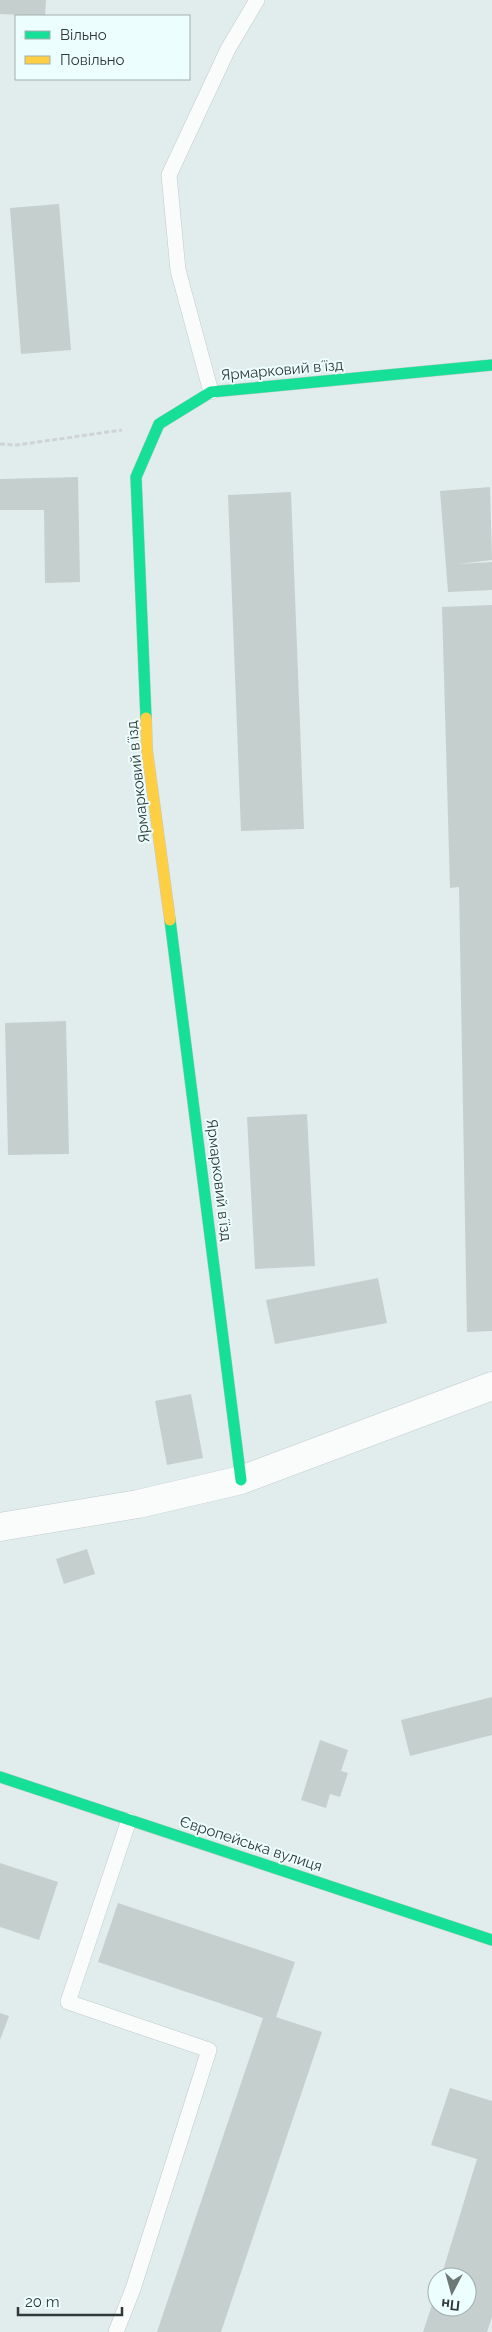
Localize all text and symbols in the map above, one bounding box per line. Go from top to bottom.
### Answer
legend [15,15,190,80]
text: Вільно [60,26,107,44]
text: Повільно [60,51,125,69]
street label: Ярмарковий вʼїзд [220,356,344,384]
street label: Ярмарковий вʼїзд [123,720,153,844]
street label: Ярмарковий вʼїзд [203,1118,235,1242]
street label: Європейська вулиця [178,1812,324,1876]
north arrow [427,2267,477,2317]
scale bar [18,2284,121,2316]
text: 20 m [25,2293,60,2311]
text: Пн [441,2296,461,2314]

